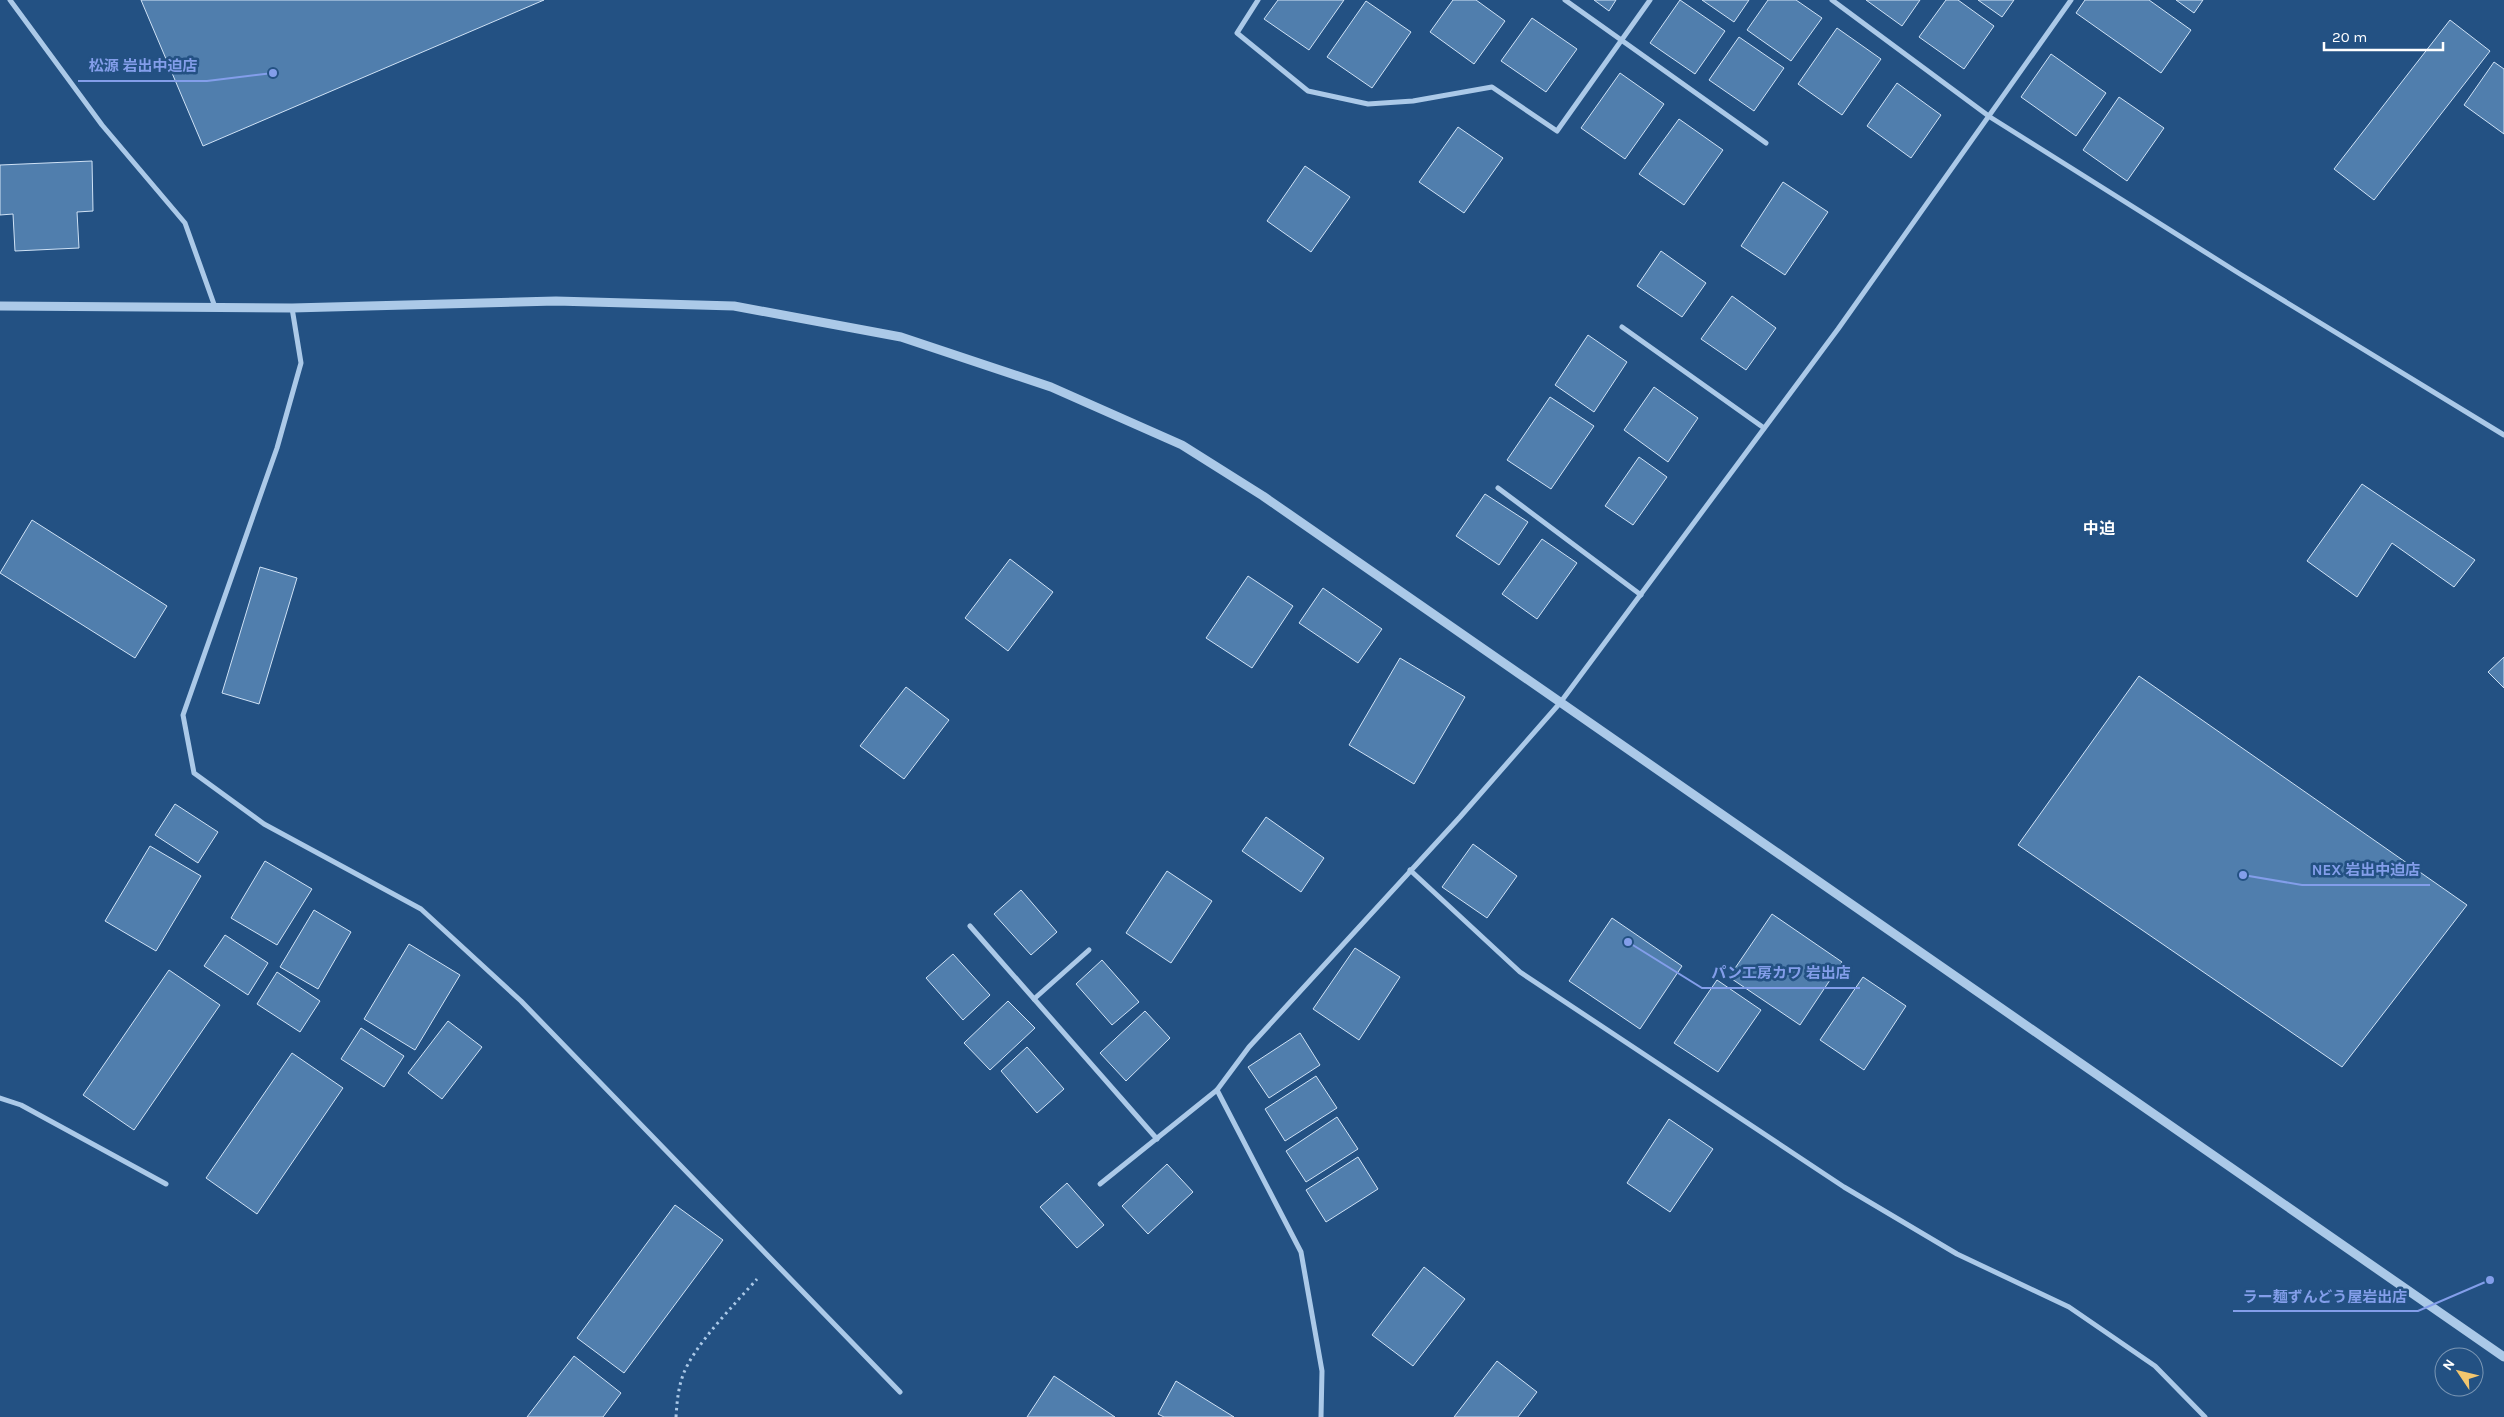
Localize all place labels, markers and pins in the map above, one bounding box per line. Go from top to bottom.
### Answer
callout: 松源 岩出中迫店 [78,51,207,81]
callout: NEX 岩出中迫店 [2302,855,2430,885]
callout: パン工房カワ 岩出店 [1702,958,1860,988]
callout: ラー麺ずんどう屋岩出店 [2233,1281,2418,1311]

